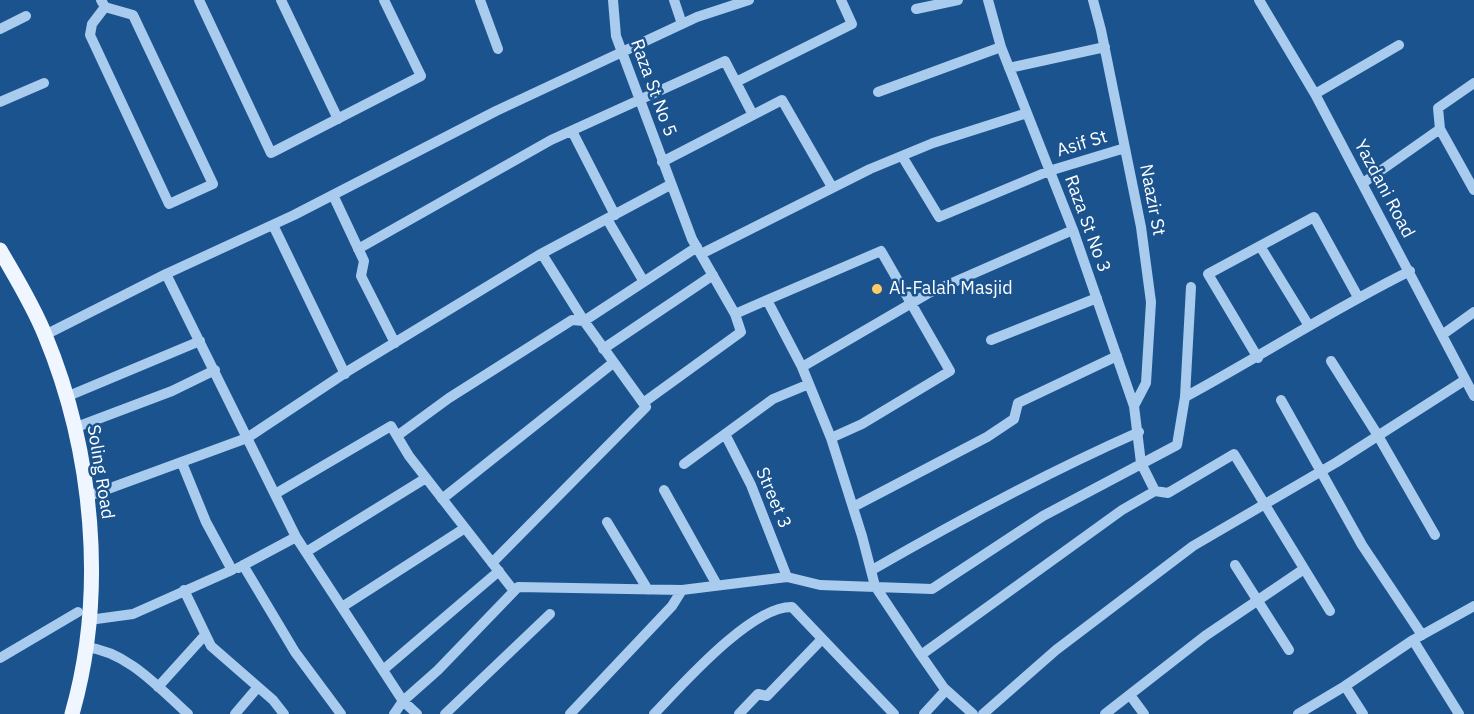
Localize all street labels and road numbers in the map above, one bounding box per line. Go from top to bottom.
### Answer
street label: Raza St No 5 [625,36,681,140]
street label: Asif St [1054,126,1110,162]
street label: Yazdani Road [1349,136,1419,242]
street label: Naazir St [1134,162,1170,238]
street label: Raza St No 3 [1059,172,1115,276]
street label: Soling Road [82,423,118,521]
street label: Street 3 [750,464,796,532]

